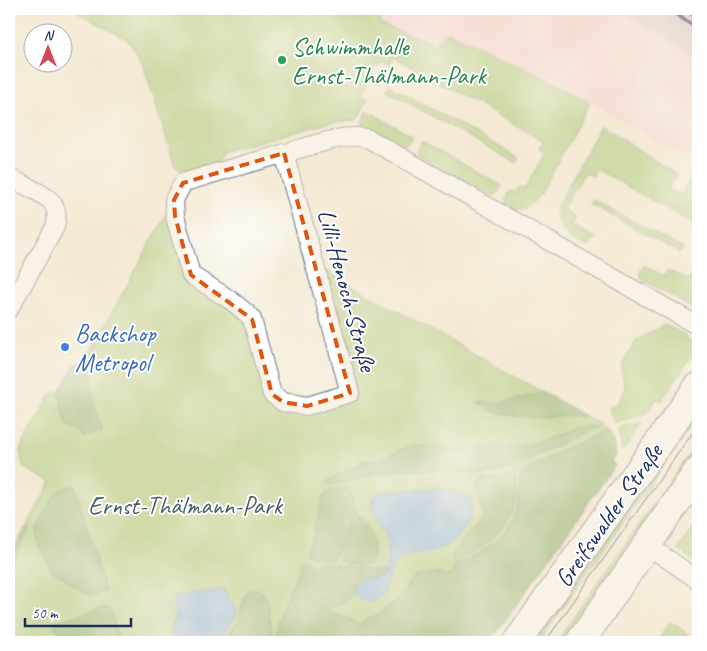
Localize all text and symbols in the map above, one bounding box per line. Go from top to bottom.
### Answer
north arrow [22,22,72,72]
text: N [44,27,55,44]
place label: Schwimmhalle Ernst-Thälmann-Park [292,31,488,92]
marker: Schwimmhalle Ernst-Thälmann-Park [276,54,288,66]
street label: Lilli-Henoch-Straße [310,206,384,377]
place label: Backshop Metropol [75,318,157,379]
marker: Backshop Metropol [59,341,71,353]
street label: Greifswalder Straße [548,436,671,593]
park label: Ernst-Thälmann-Park [88,490,284,522]
scale bar [25,596,131,628]
text: 50 m [32,604,59,623]

